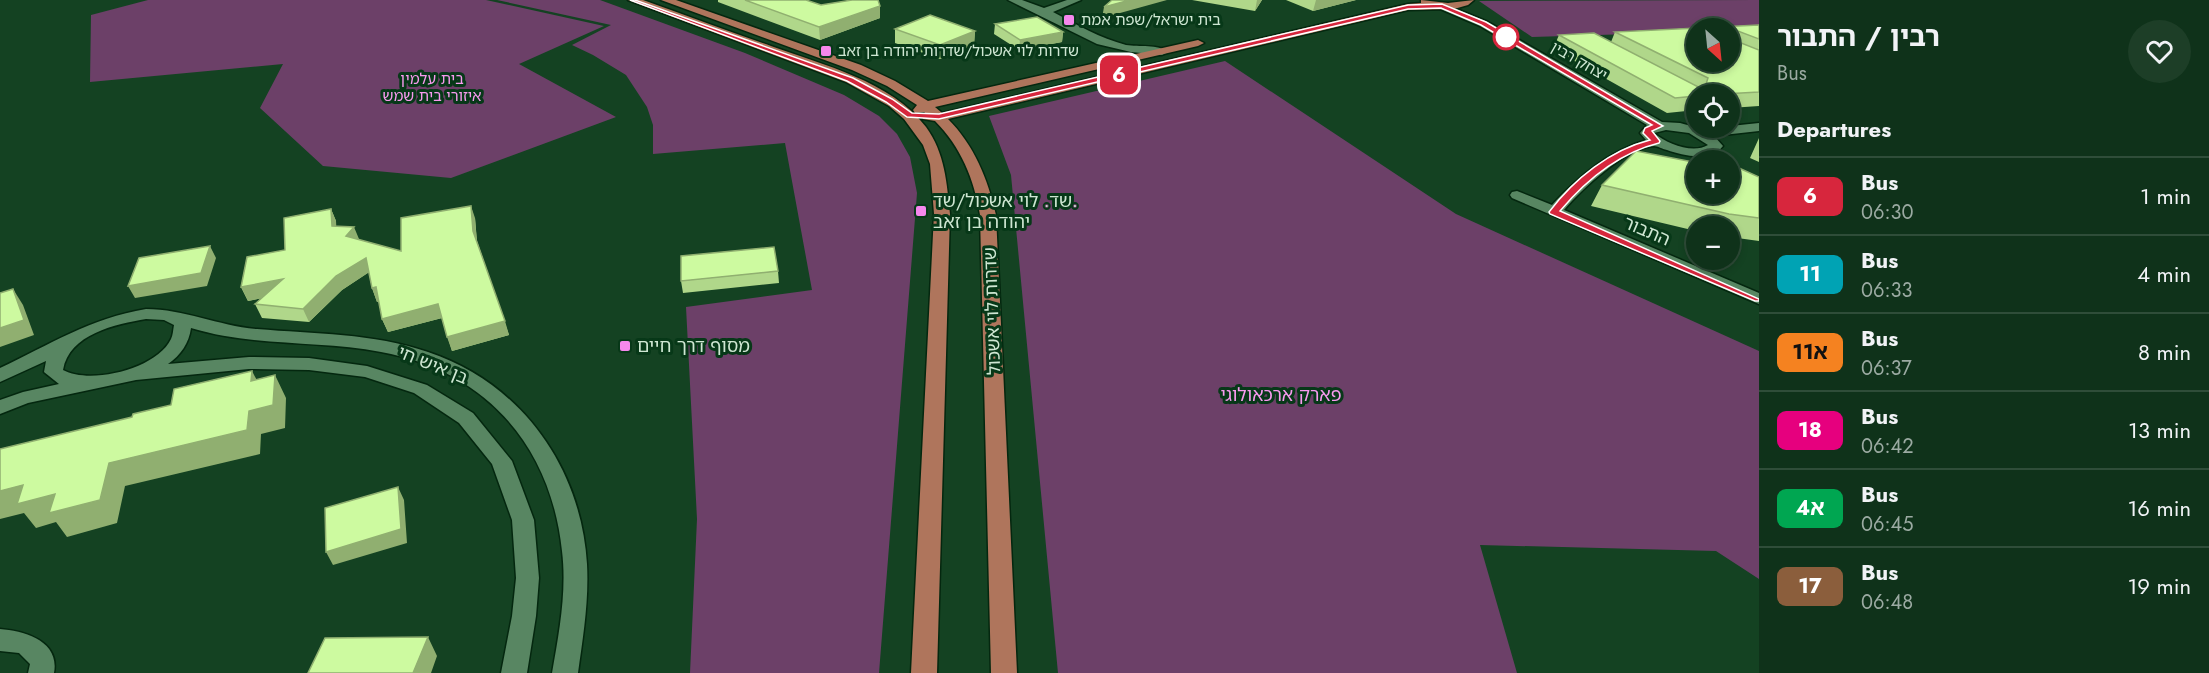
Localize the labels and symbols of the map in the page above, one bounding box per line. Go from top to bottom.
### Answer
place label: בית ישראל/שפת אמת [1081,9,1221,31]
marker: בית ישראל/שפת אמת [1062,13,1076,27]
north arrow [1686,18,1740,72]
unlabelled marker [1493,24,1519,50]
street label: יצחק רבין [1547,36,1611,86]
place label: שדרות לוי אשכול/שדרות יהודה בן זאב [838,40,1079,62]
marker: שדרות לוי אשכול/שדרות יהודה בן זאב [819,44,833,58]
line badge: 6 [1100,56,1138,94]
park label: בית עלמין איזורי בית שמש [383,68,481,107]
place label: שד. לוי אשכול/שד. יהודה בן זאב [933,188,1078,235]
marker: שד. לוי אשכול/שד. יהודה בן זאב [914,204,928,218]
street label: התבור [1620,210,1674,252]
street label: שדרות לוי אשכול [977,247,1007,375]
place label: מסוף דרך חיים [637,333,750,359]
street label: בן איש חי [394,339,472,391]
marker: מסוף דרך חיים [618,339,632,353]
park label: פארק ארכאולוגי [1220,382,1342,408]

